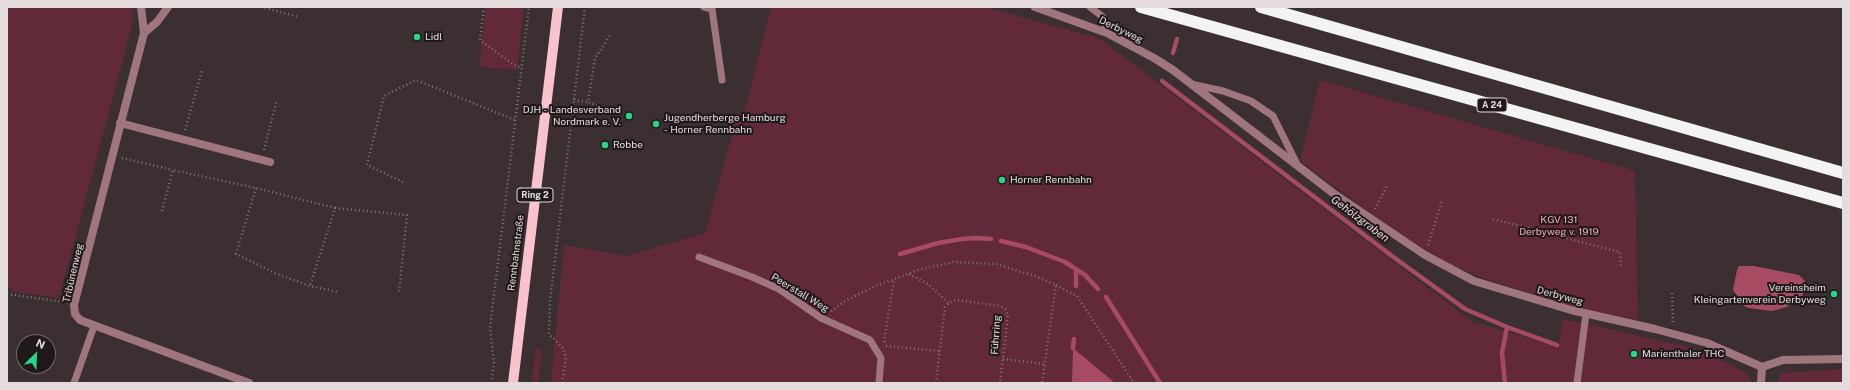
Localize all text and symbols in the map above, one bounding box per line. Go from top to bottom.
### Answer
street label: Derbyweg [1097,14,1145,46]
place label: Lidl [425,31,442,43]
marker: Lidl [412,32,422,42]
road number: A 24 [1477,98,1507,112]
place label: DJH - Landesverband Nordmark e. V. [523,104,621,128]
marker: DJH - Landesverband Nordmark e. V. [624,111,634,121]
place label: Jugendherberge Hamburg - Horner Rennbahn [664,112,786,136]
marker: Jugendherberge Hamburg - Horner Rennbahn [651,119,661,129]
place label: Robbe [613,139,643,151]
marker: Robbe [600,140,610,150]
place label: Horner Rennbahn [1010,174,1092,186]
marker: Horner Rennbahn [997,175,1007,185]
road number: Ring 2 [517,188,553,202]
water label: Gehölzgraben [1328,193,1392,245]
street label: Rennbahnstraße [505,214,527,292]
park label: KGV 131 Derbyweg v. 1919 [1519,214,1599,238]
street label: Tribünenweg [60,242,86,304]
street label: Peerstall Weg [769,271,831,315]
place label: Vereinsheim Kleingartenverein Derbyweg [1694,282,1826,306]
street label: Derbyweg [1536,284,1584,308]
marker: Vereinsheim Kleingartenverein Derbyweg [1829,289,1839,299]
street label: Führring [989,315,1003,355]
north arrow [16,334,56,374]
text: N [34,337,47,351]
place label: Marienthaler THC [1642,348,1724,360]
marker: Marienthaler THC [1629,349,1639,359]

